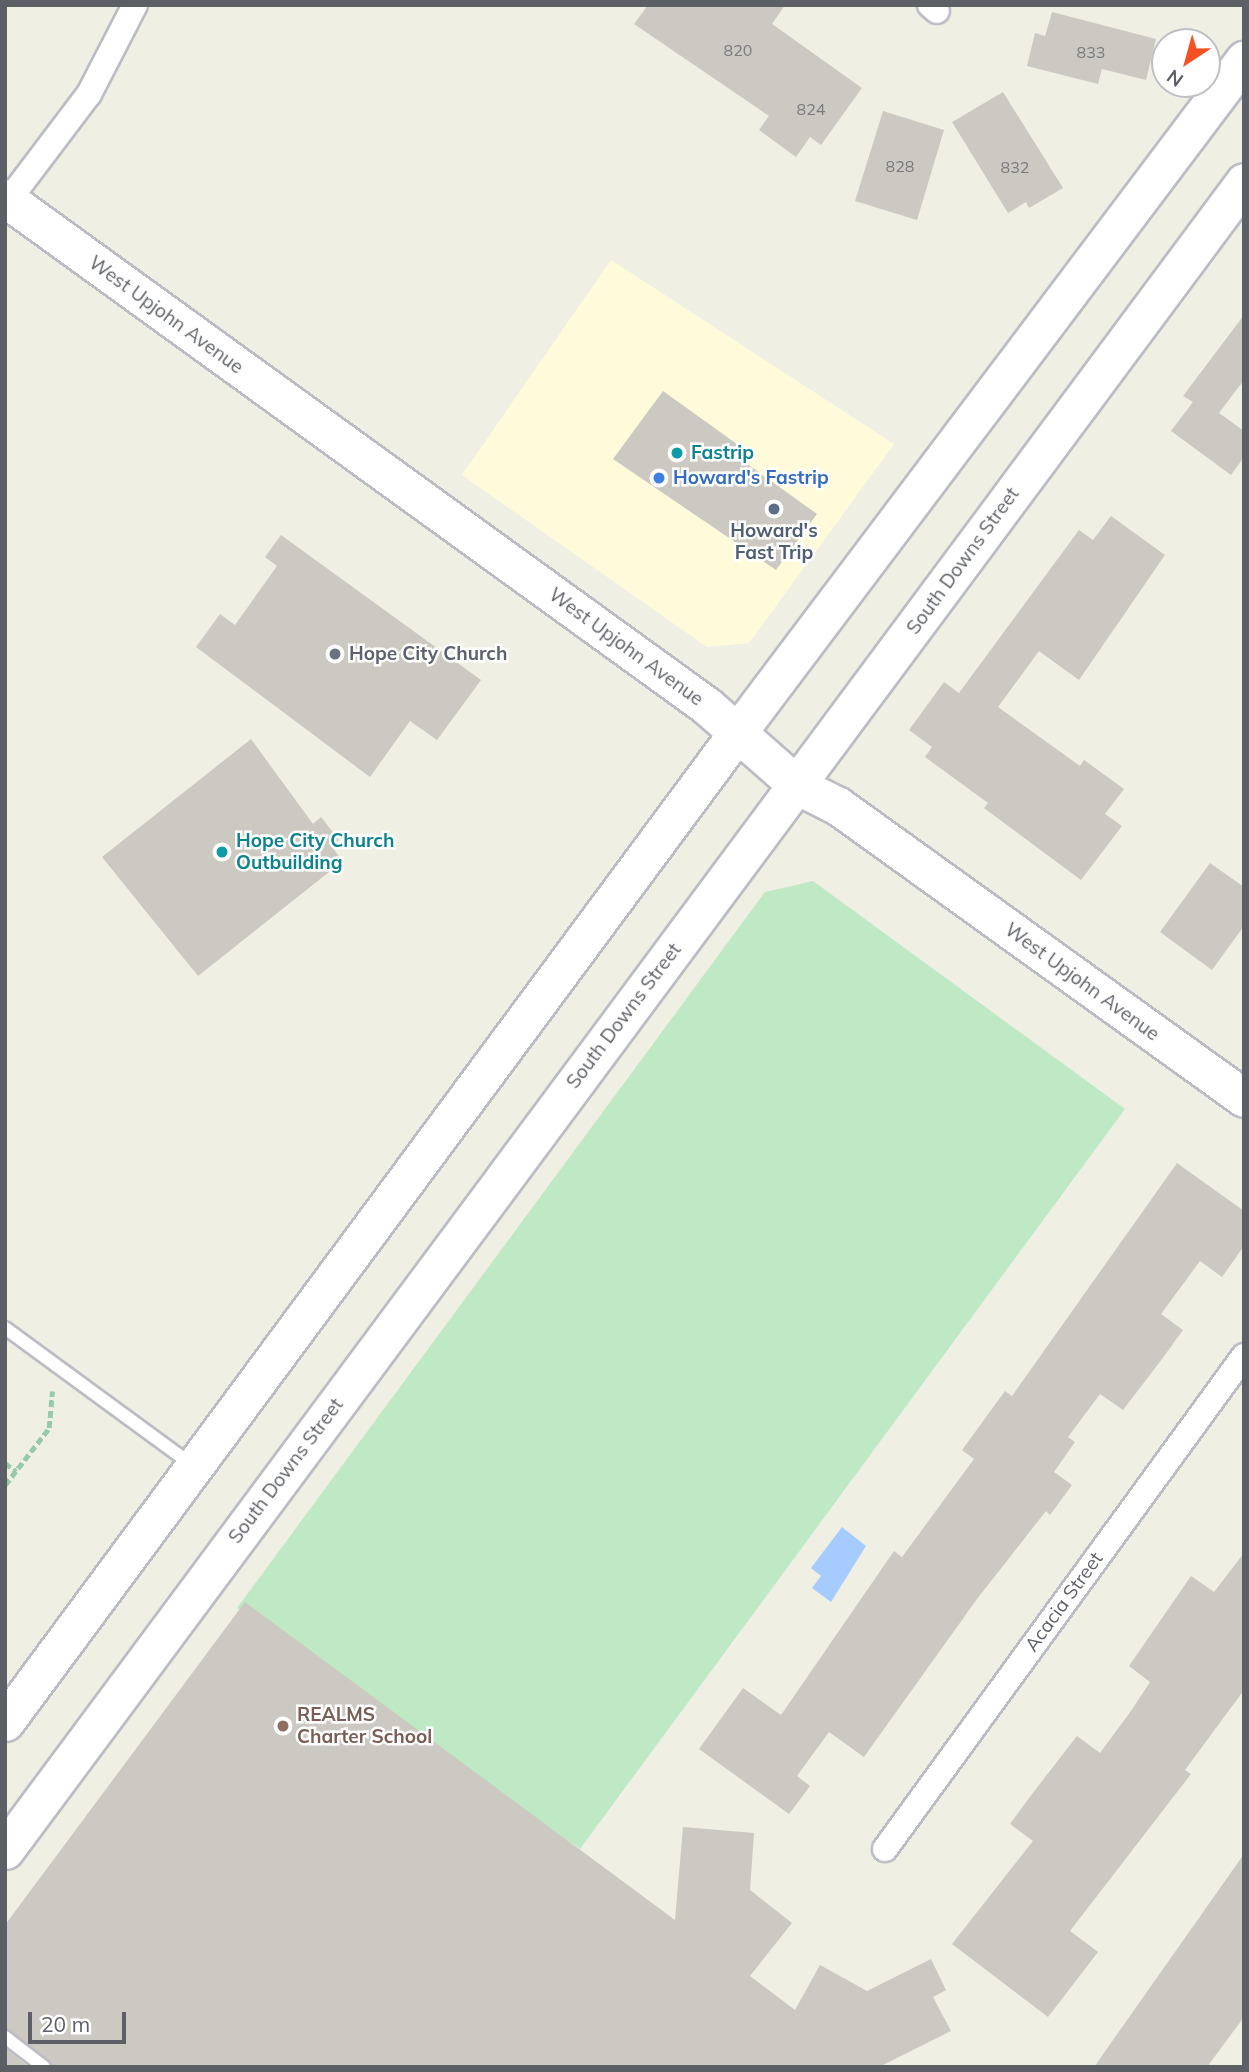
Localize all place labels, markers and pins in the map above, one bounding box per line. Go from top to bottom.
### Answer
place label: Fastrip [691,442,754,464]
marker: Fastrip [669,445,685,461]
place label: Howard's Fastrip [673,467,829,489]
marker: Howard's Fastrip [651,470,667,486]
marker: Howard's Fast Trip [766,501,782,517]
place label: Howard's Fast Trip [730,520,818,564]
place label: Hope City Church [349,643,507,665]
marker: Hope City Church [327,646,343,662]
place label: Hope City Church Outbuilding [236,830,394,874]
marker: Hope City Church Outbuilding [214,844,230,860]
place label: REALMS Charter School [297,1704,432,1748]
marker: REALMS Charter School [275,1718,291,1734]

